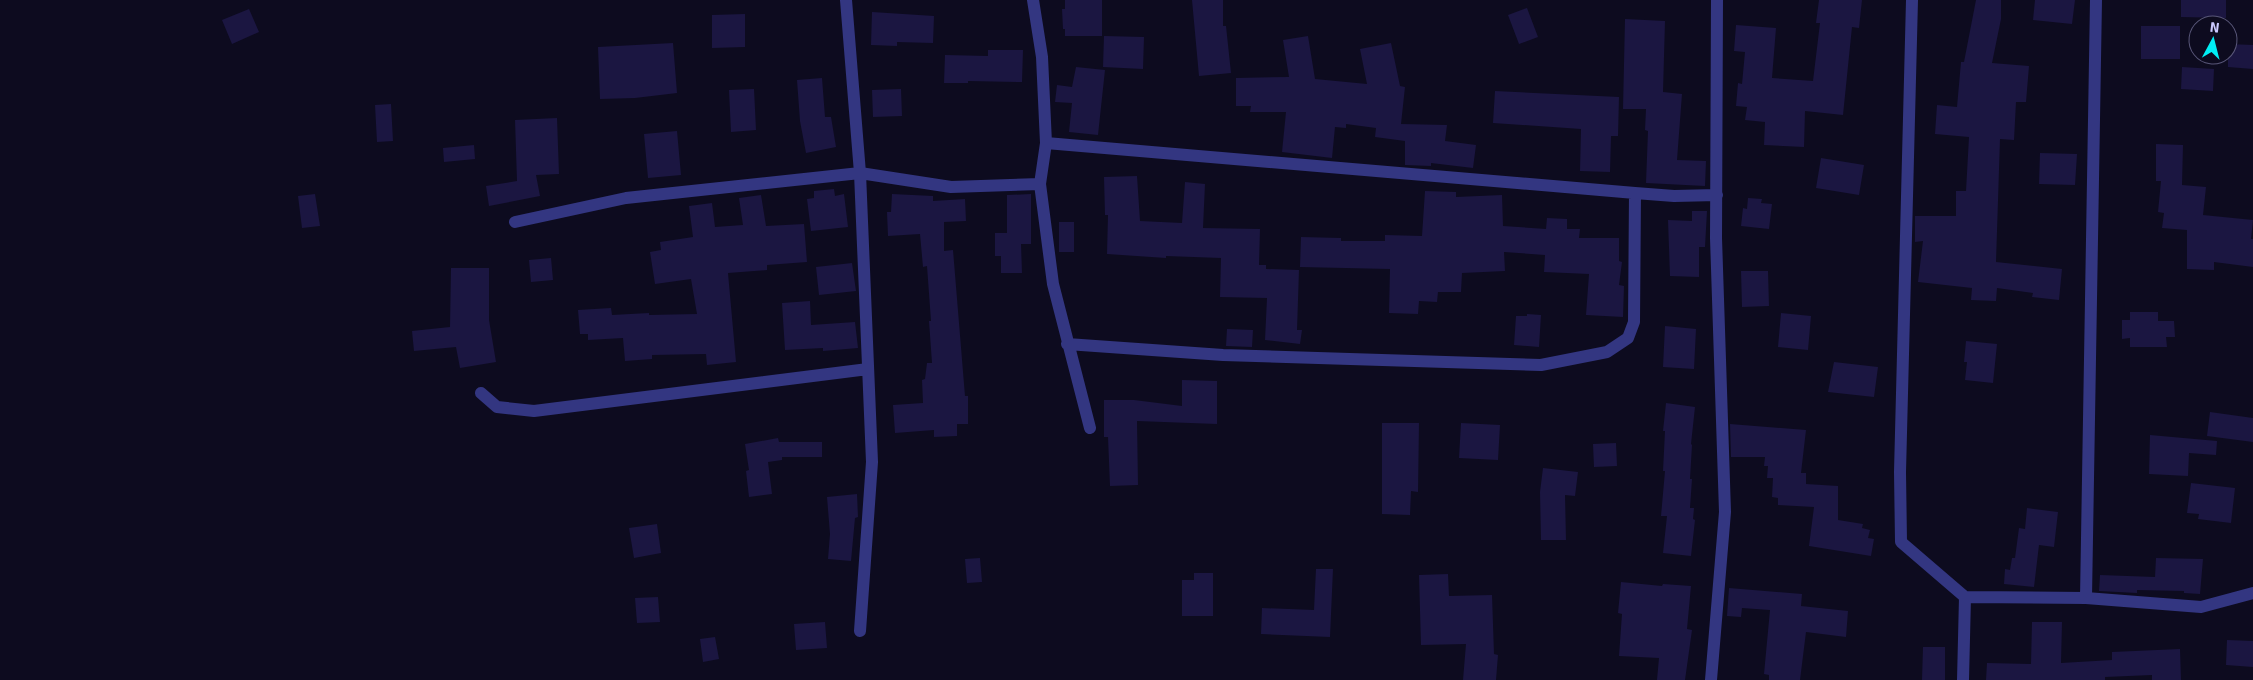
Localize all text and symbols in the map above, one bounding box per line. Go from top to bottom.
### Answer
north arrow [2188,15,2238,65]
text: N [2209,19,2220,37]

